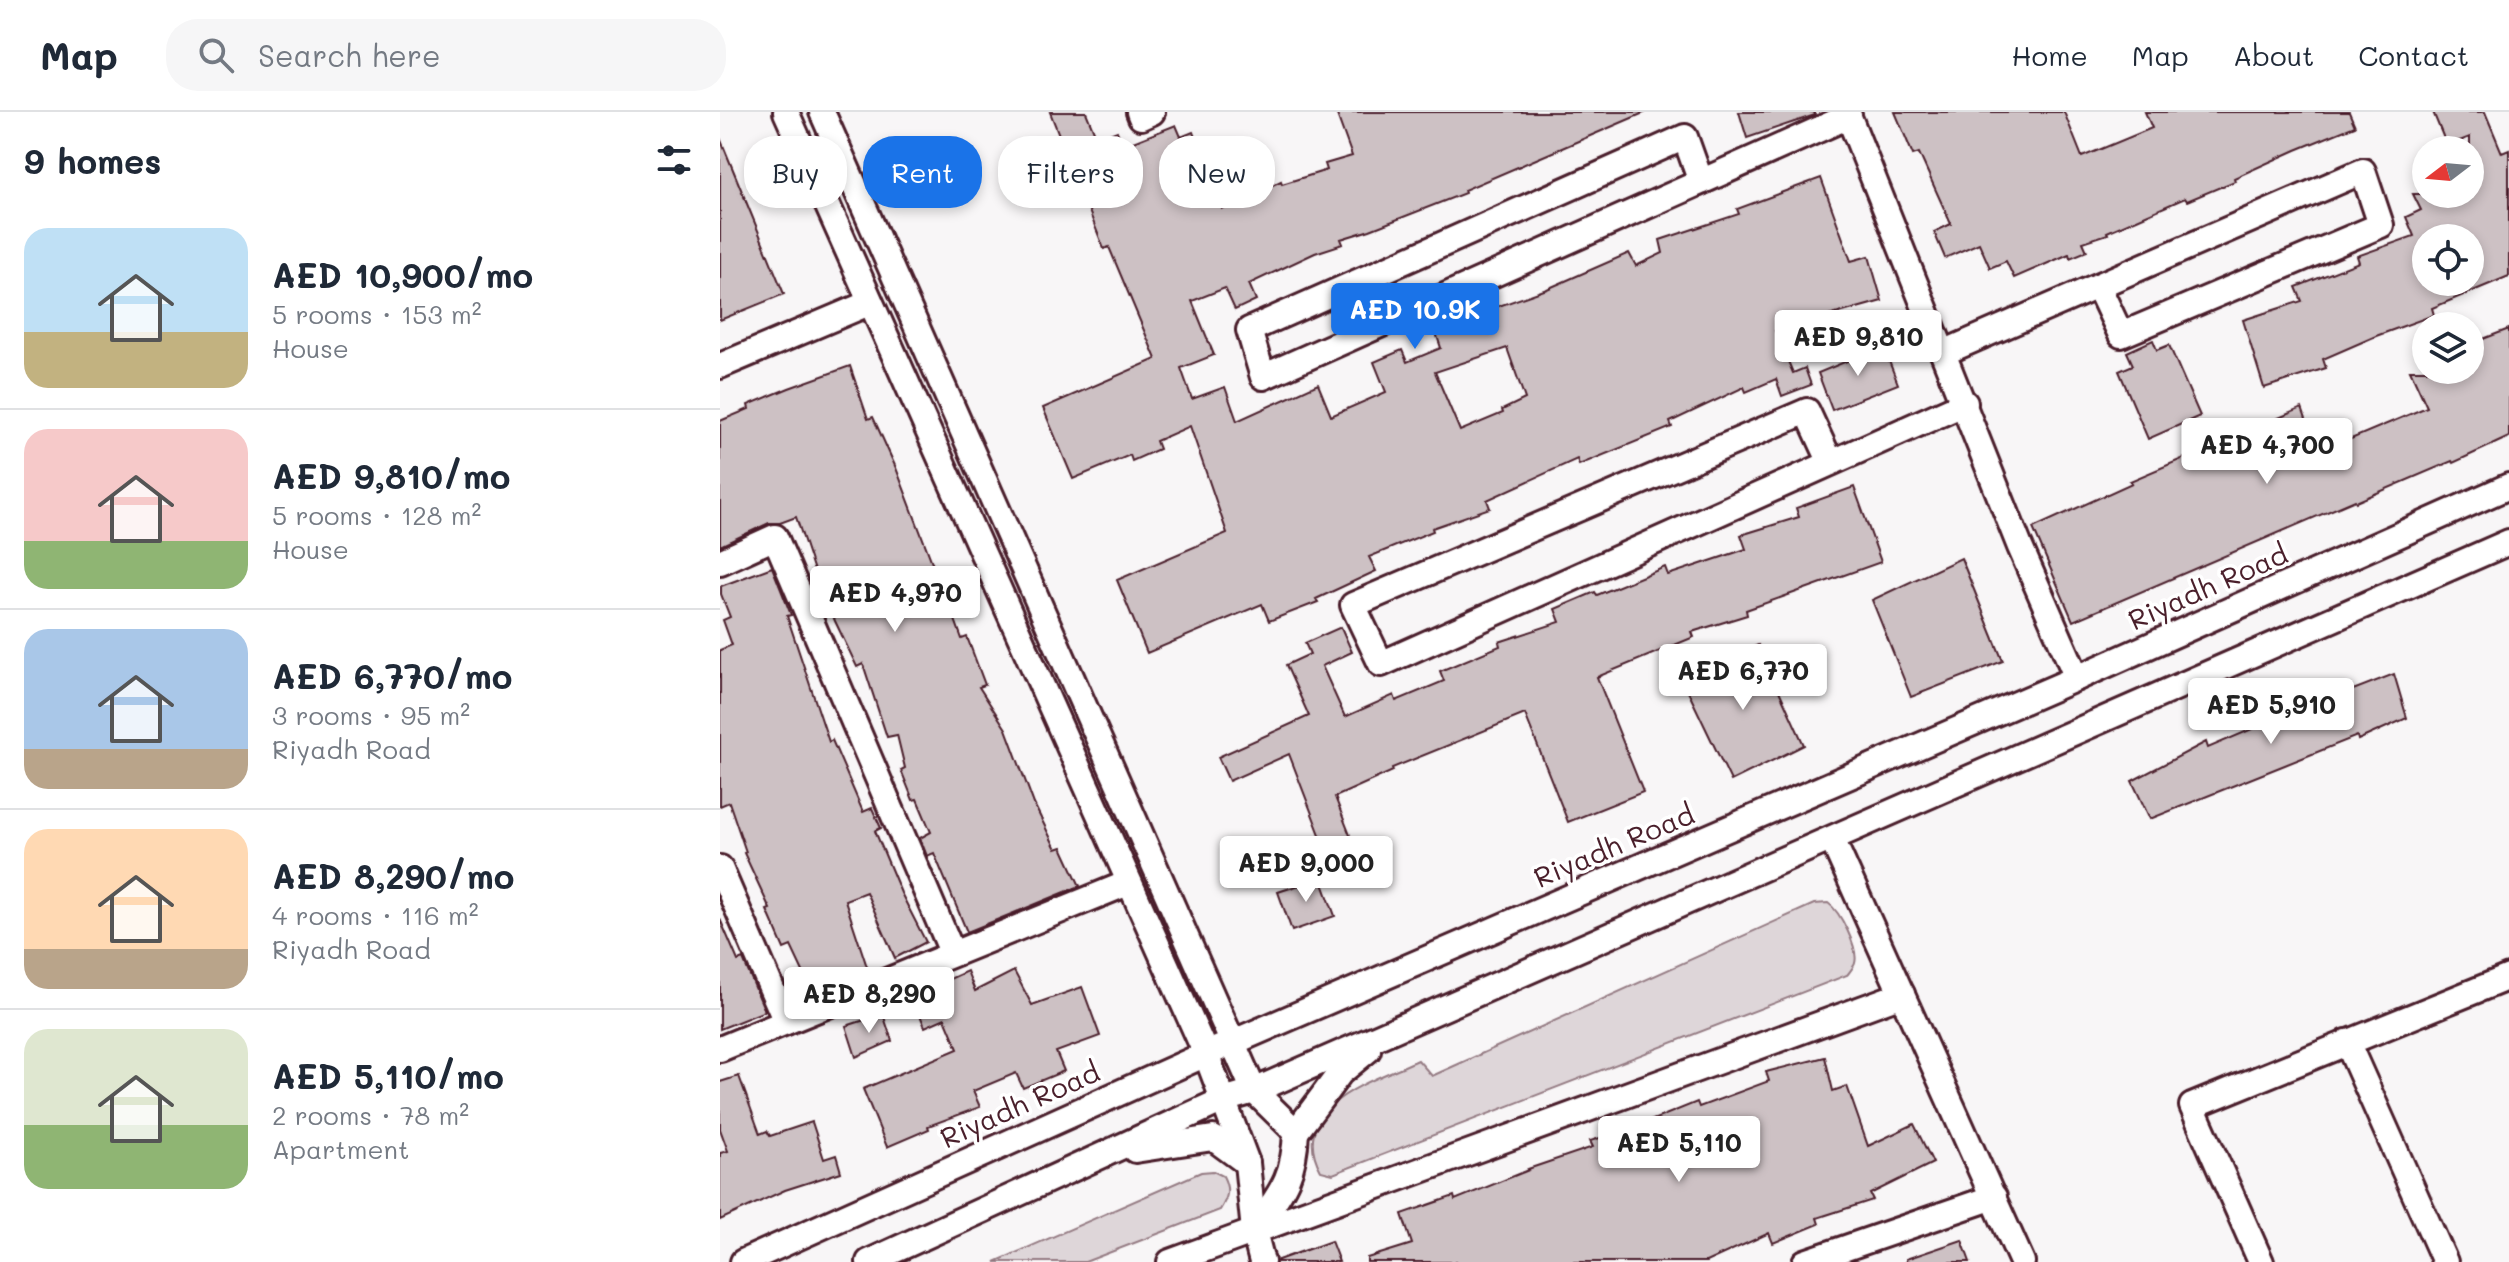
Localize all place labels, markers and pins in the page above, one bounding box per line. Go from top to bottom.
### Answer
pin: AED 10.9K [1323,283,1507,351]
pin: AED 9,810 [1766,310,1950,378]
pin: AED 4,700 [2175,418,2359,486]
pin: AED 4,970 [803,566,987,634]
pin: AED 6,770 [1651,644,1835,712]
pin: AED 5,910 [2179,678,2363,746]
pin: AED 9,000 [1214,836,1398,904]
pin: AED 8,290 [777,967,961,1035]
pin: AED 5,110 [1587,1116,1771,1184]

